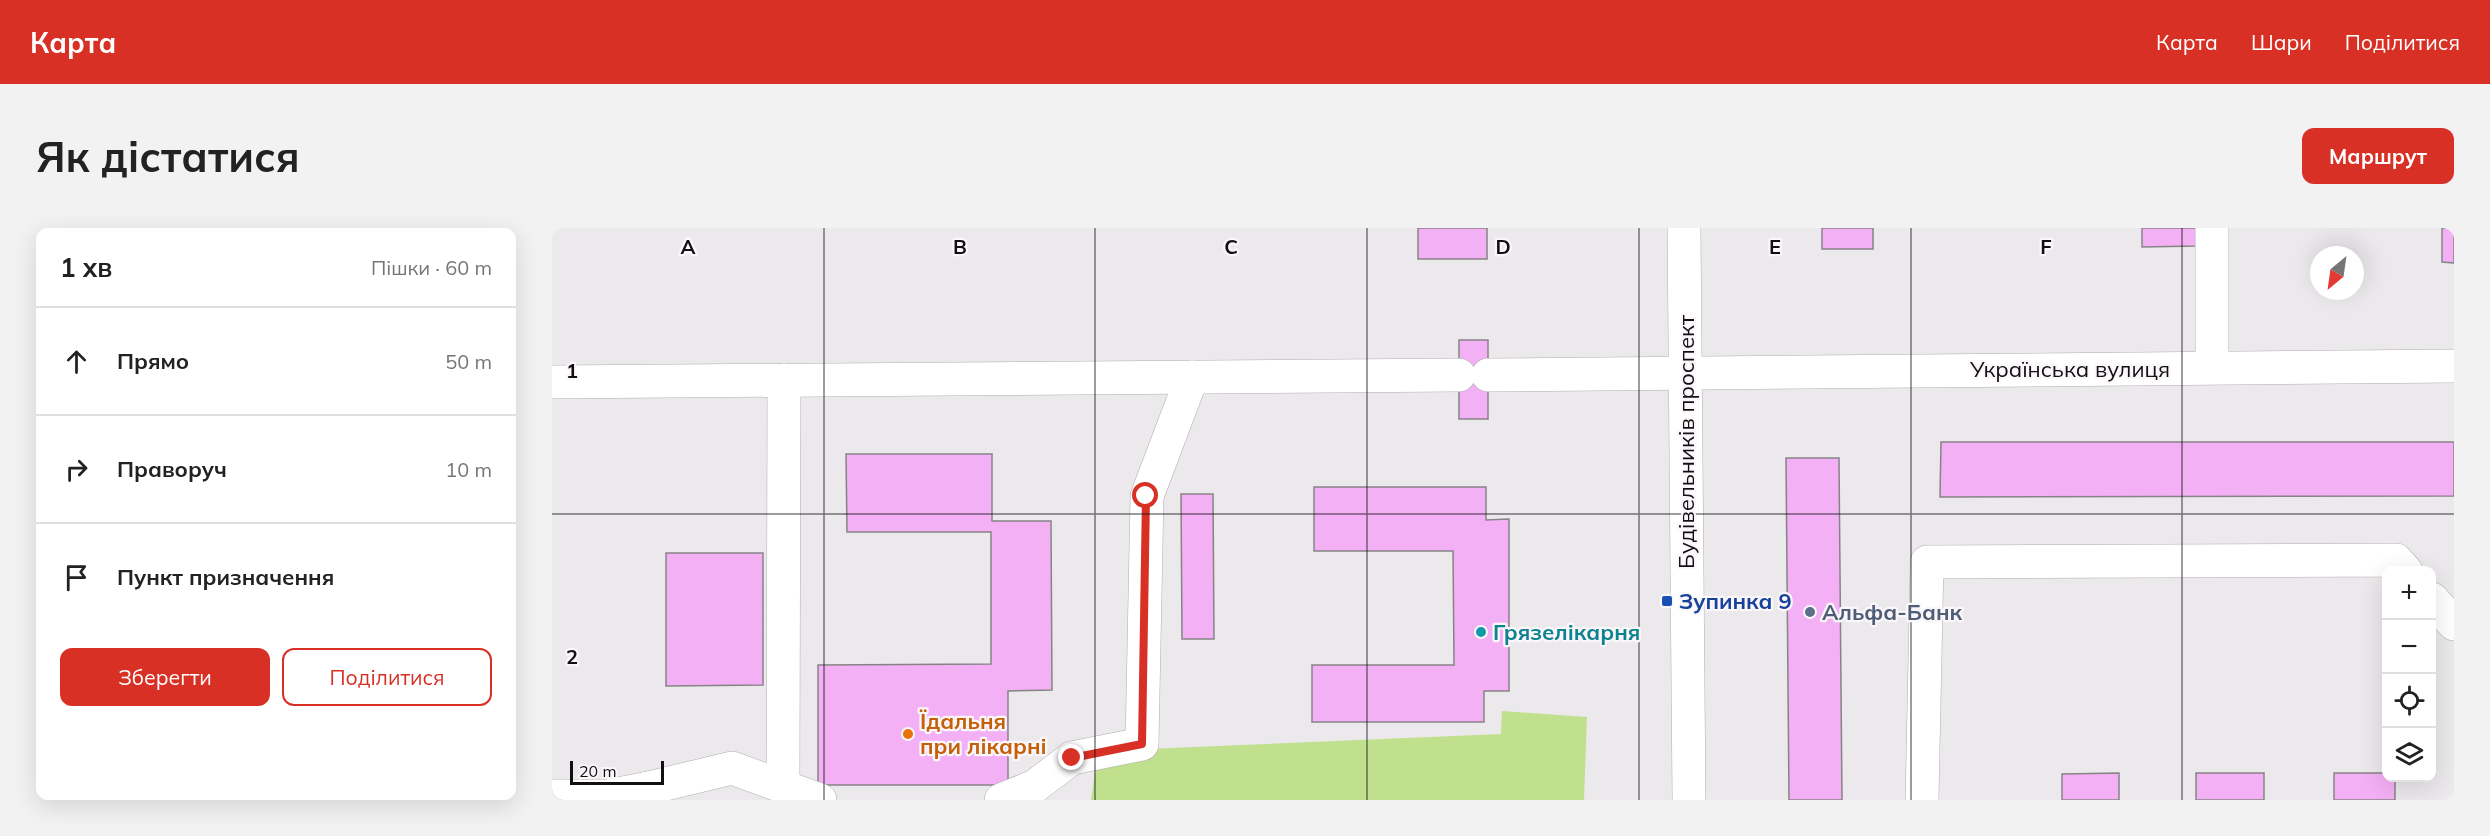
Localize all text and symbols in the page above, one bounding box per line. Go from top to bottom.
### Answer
text: Карта [30,25,116,60]
text: Карта [2156,29,2218,55]
text: Шари [2251,29,2312,55]
text: Поділитися [2345,29,2460,55]
button: Маршрут [2302,128,2454,184]
text: Як дістатися [36,130,300,183]
text: A [681,234,696,259]
text: B [953,234,967,259]
text: C [1224,234,1238,259]
text: D [1495,234,1511,259]
text: E [1769,234,1781,259]
text: F [2040,234,2052,259]
north arrow [2310,246,2364,300]
text: 1 хв [60,251,112,284]
text: Пішки · 60 m [371,255,492,280]
street label: Будівельників проспект [1672,315,1700,569]
icon: ahead [60,345,93,378]
text: Прямо [117,347,189,375]
text: 50 m [445,349,492,374]
street label: Українська вулиця [1969,355,2170,383]
text: 1 [566,358,578,383]
icon: right [60,453,93,486]
text: Праворуч [117,455,227,483]
text: 10 m [445,457,492,482]
route start [1132,482,1158,508]
icon: arrive [60,561,93,594]
text: Пункт призначення [117,563,334,591]
map controls [2382,566,2436,782]
button: + [2382,566,2436,620]
place label: Зупинка 9 [1679,587,1792,615]
marker: Зупинка 9 [1660,594,1674,608]
place label: Альфа-Банк [1822,598,1963,626]
marker: Альфа-Банк [1803,605,1817,619]
place label: Грязелікарня [1493,618,1640,646]
button: − [2382,620,2436,674]
marker: Грязелікарня [1474,625,1488,639]
text: 2 [566,644,578,669]
button: Зберегти [60,648,270,706]
button: Поділитися [282,648,492,706]
button: locate [2382,674,2436,728]
place label: Їдальня при лікарні [919,707,1047,760]
marker: Їдальня при лікарні [901,727,915,741]
button: layers [2382,728,2436,782]
route end [1058,744,1084,770]
scale bar [570,758,664,786]
text: 20 m [579,761,616,781]

